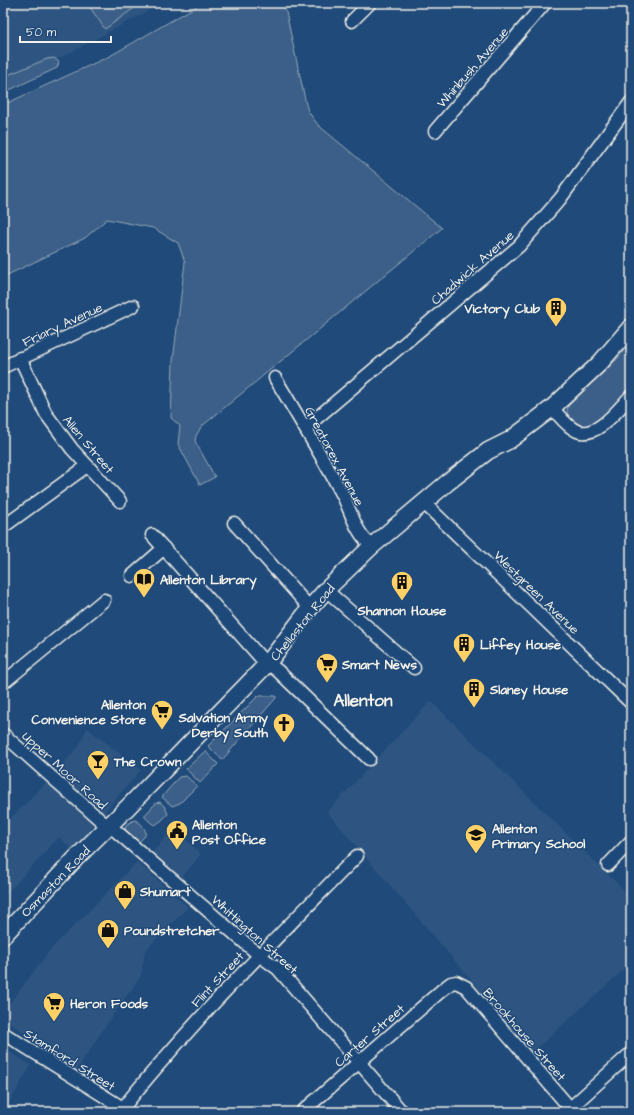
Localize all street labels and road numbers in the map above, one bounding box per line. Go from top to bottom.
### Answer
street label: Whinbush Avenue [433,23,513,112]
street label: Chadwick Avenue [427,226,518,309]
street label: Friary Avenue [19,298,106,352]
street label: Greatorex Avenue [300,404,368,509]
street label: Allen Street [58,412,119,478]
street label: Westgreen Avenue [489,547,583,639]
street label: Chellaston Road [266,580,340,665]
street label: Upper Moor Road [18,728,111,814]
street label: Osmaston Road [17,842,95,921]
street label: Whittington Street [207,891,302,980]
street label: Flint Street [187,947,249,1011]
street label: Brookhouse Street [479,984,570,1086]
street label: Carter Street [331,1000,409,1071]
street label: Stamford Street [20,1025,119,1096]

